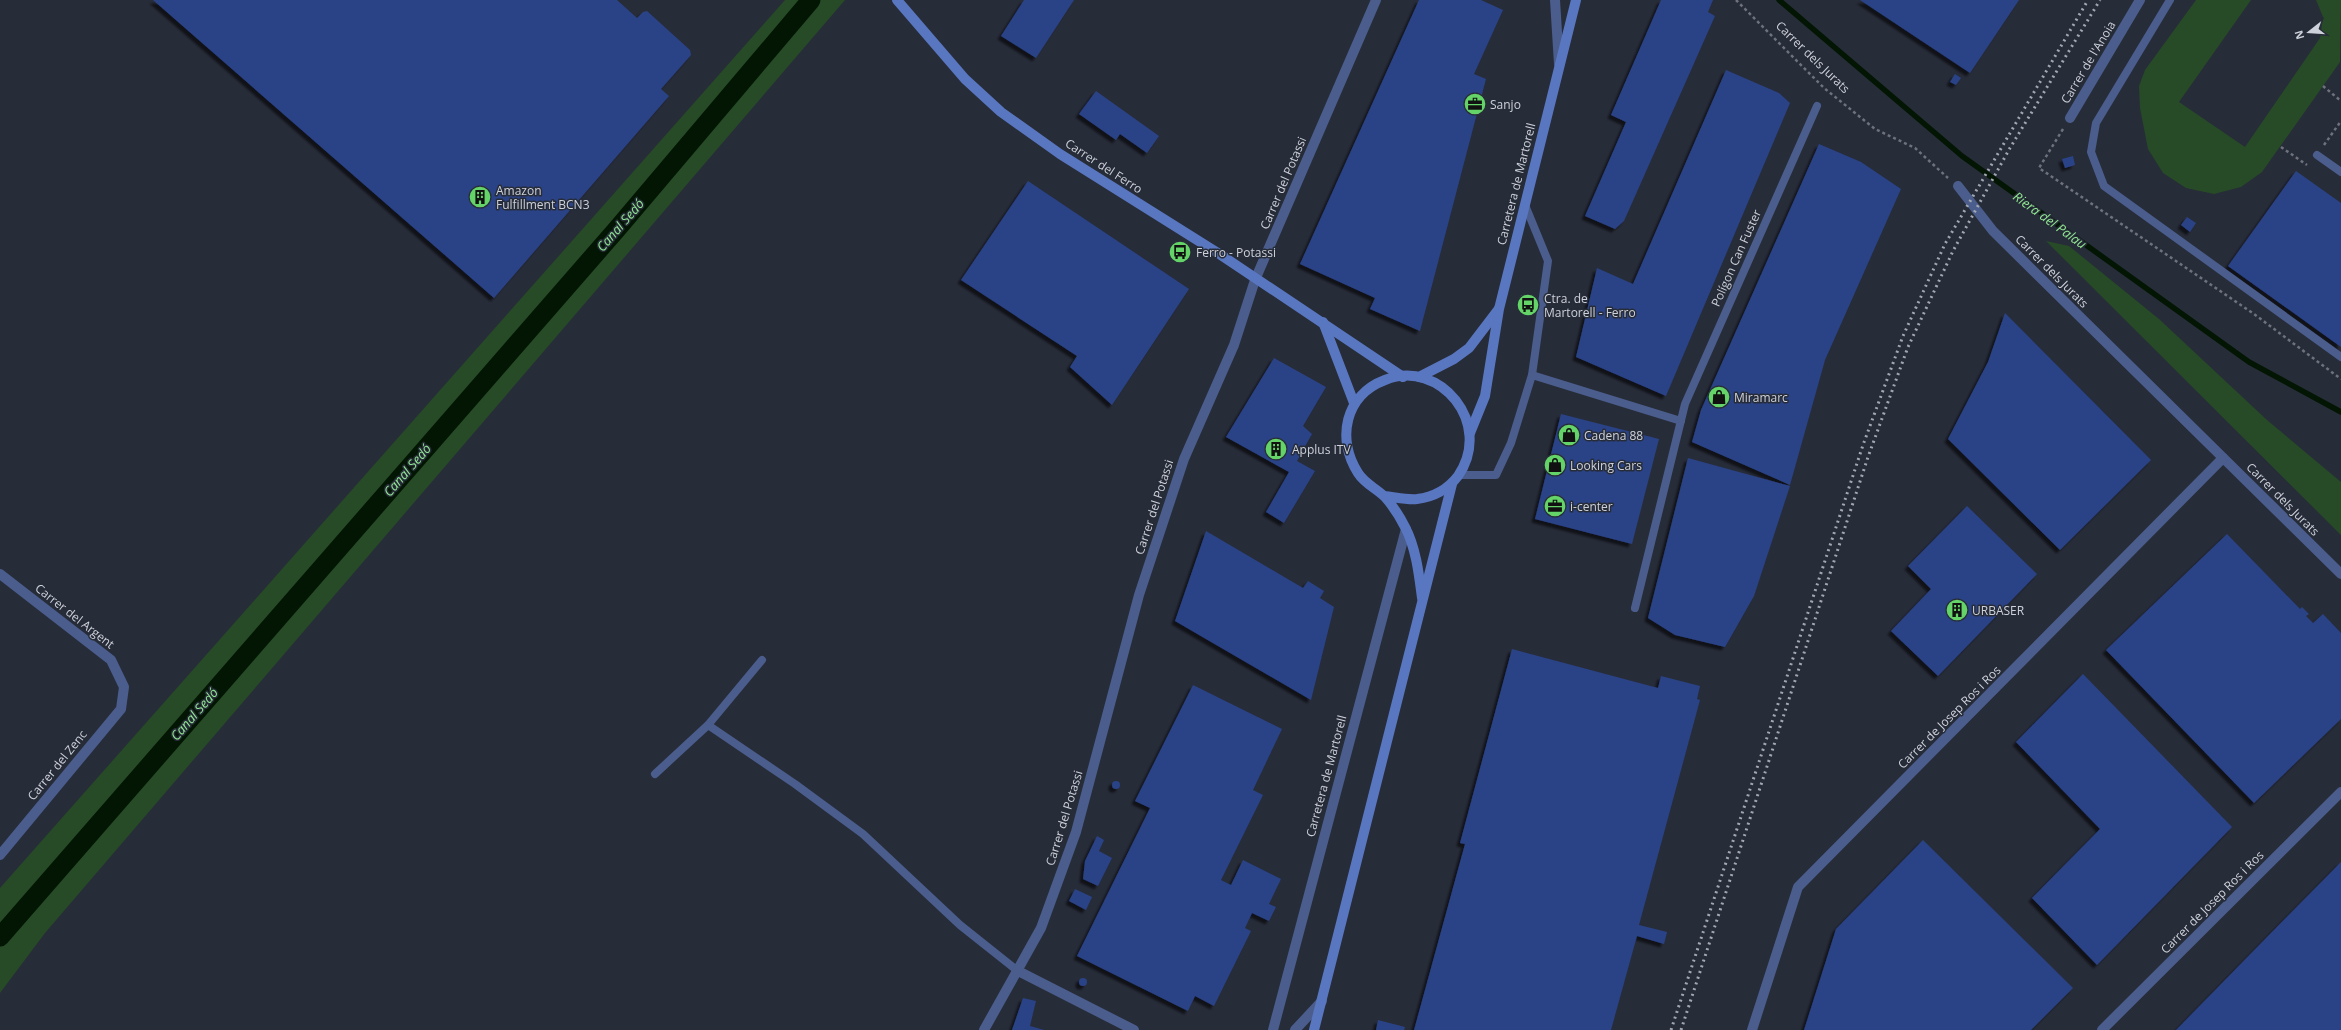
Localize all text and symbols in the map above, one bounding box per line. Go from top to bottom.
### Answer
north arrow [2289,12,2329,52]
street label: Carrer dels Jurats [1772,17,1854,97]
street label: Carrer de l'Anoia [2057,18,2119,106]
text: N [2290,29,2307,42]
office icon: Sanjo [1462,91,1488,117]
place label: Sanjo [1490,96,1521,113]
street label: Carretera de Martorell [1493,121,1539,247]
street label: Carrer del Potassi [1256,134,1310,232]
street label: Carrer del Ferro [1062,135,1146,197]
place label: Amazon Fulfillment BCN3 [496,182,590,213]
building icon: Amazon Fulfillment BCN3 [467,184,493,210]
water label: Riera del Palau [2010,187,2091,253]
water label: Canal Sedó [592,195,648,255]
street label: Polígon Can Fuster [1707,207,1765,309]
street label: Carrer dels Jurats [2012,231,2092,311]
bus stop icon: Ferro - Potassi [1167,239,1193,265]
place label: Ferro - Potassi [1196,244,1276,261]
place label: Ctra. de Martorell - Ferro [1544,290,1636,321]
bus stop icon: Ctra. de Martorell - Ferro [1515,292,1541,318]
shop icon: Miramarc [1706,384,1732,410]
place label: Miramarc [1734,389,1788,406]
shop icon: Cadena 88 [1556,422,1582,448]
place label: Cadena 88 [1584,427,1643,444]
building icon: Applus ITV [1263,436,1289,462]
water label: Canal Sedó [379,440,435,500]
place label: Applus ITV [1292,441,1351,458]
shop icon: Looking Cars [1542,452,1568,478]
street label: Carrer del Potassi [1131,457,1177,557]
place label: Looking Cars [1570,457,1642,474]
street label: Carrer dels Jurats [2243,459,2323,539]
office icon: i-center [1542,493,1568,519]
place label: i-center [1570,498,1613,515]
street label: Carrer del Argent [32,580,118,652]
building icon: URBASER [1944,597,1970,623]
place label: URBASER [1972,602,2025,619]
street label: Carrer de Josep Ros i Ros [1894,662,2004,772]
water label: Canal Sedó [166,684,222,744]
street label: Carretera de Martorell [1302,713,1350,839]
street label: Carrer del Zenc [23,726,91,804]
street label: Carrer del Potassi [1041,768,1087,868]
street label: Carrer de Josep Ros i Ros [2157,847,2267,957]

